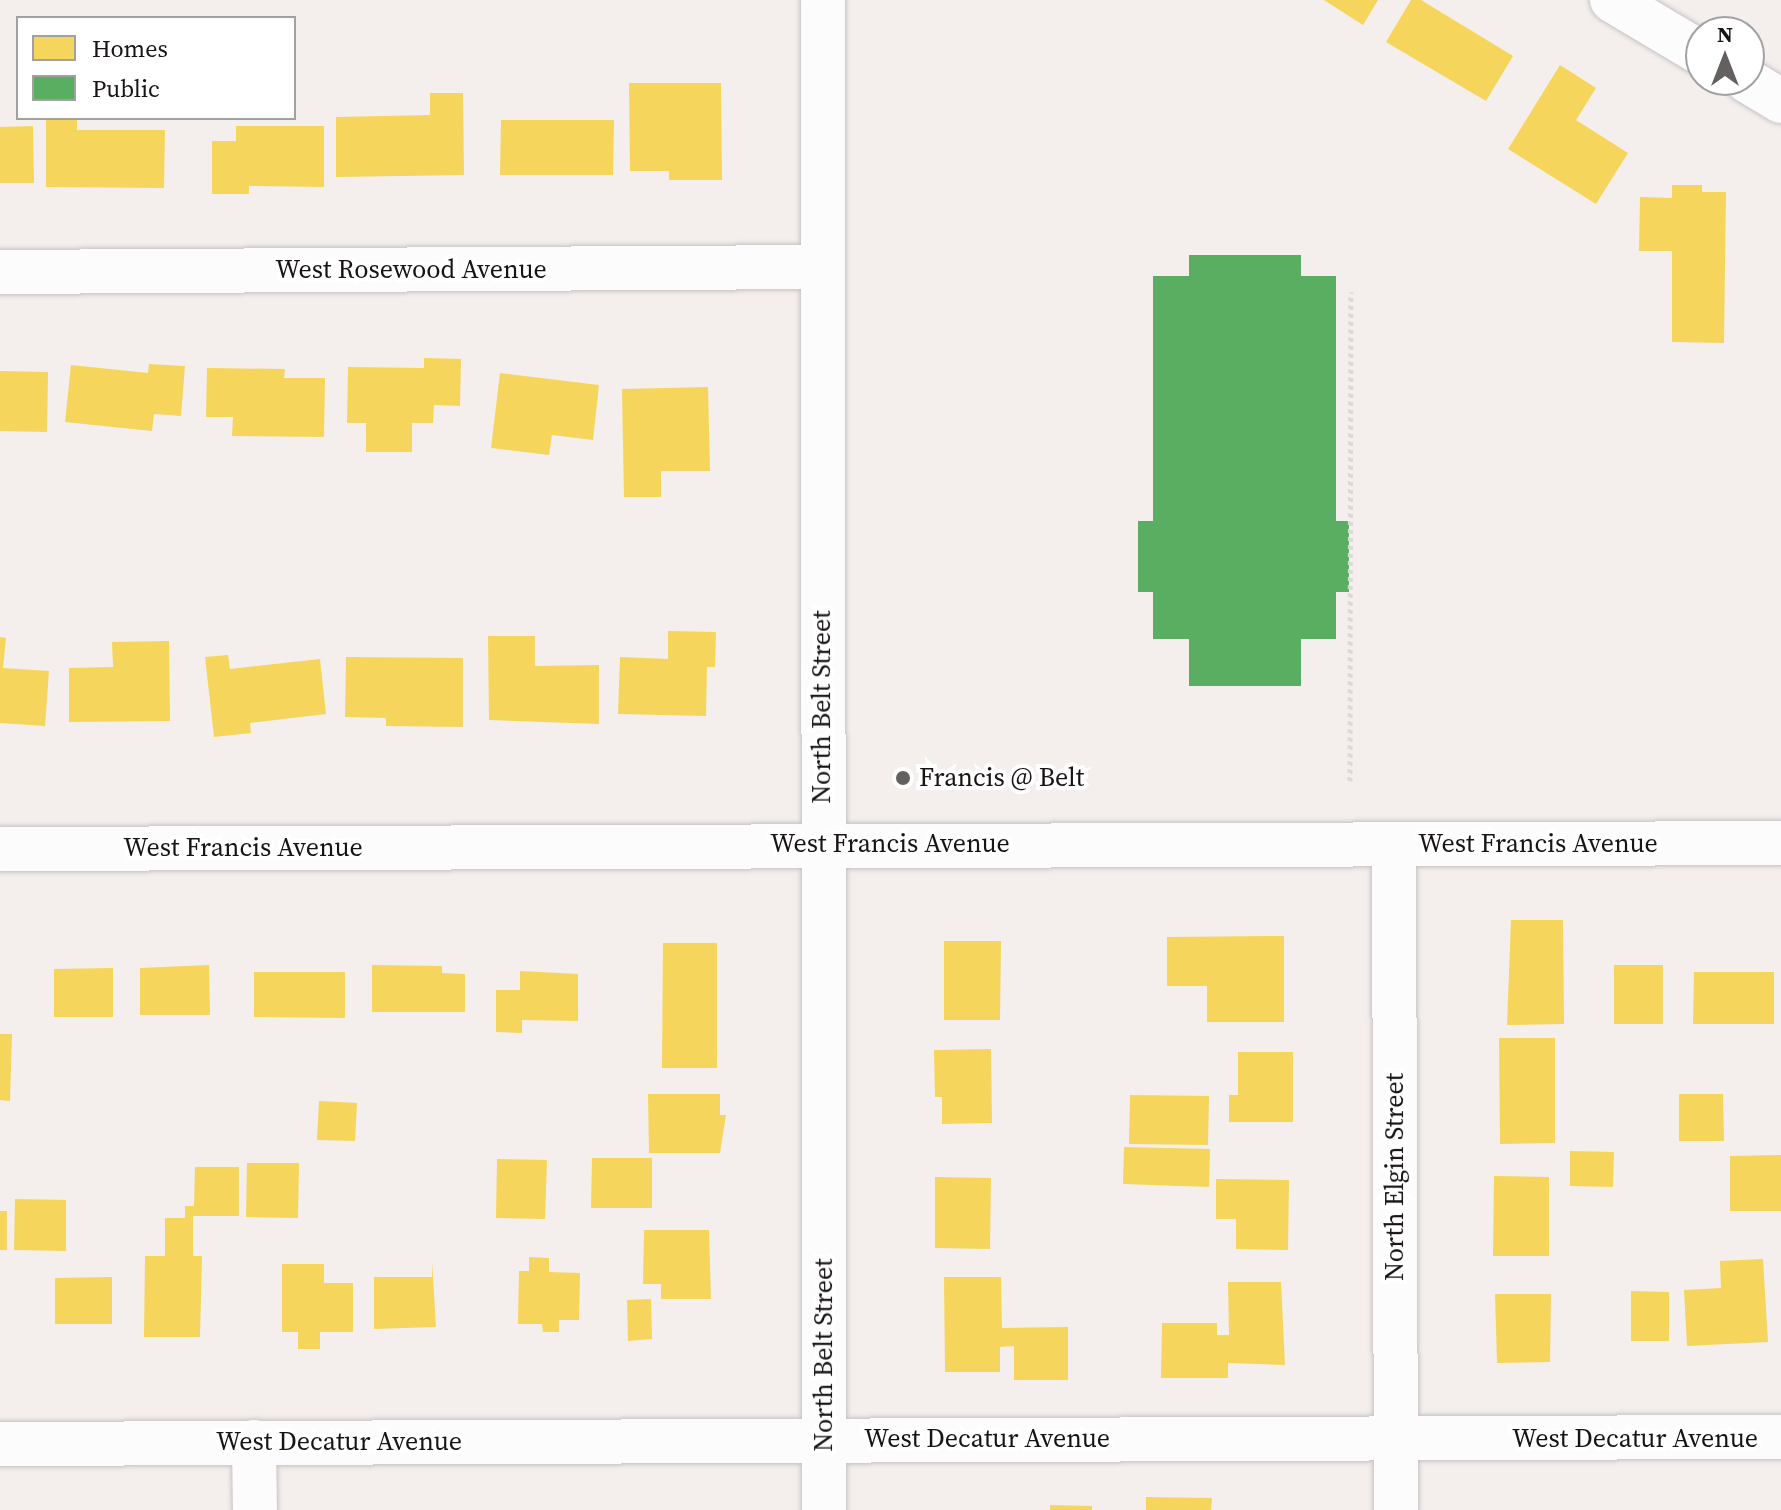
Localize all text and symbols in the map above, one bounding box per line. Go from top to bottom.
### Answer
legend [16,16,296,120]
north arrow [1685,16,1765,96]
text: N [1717,19,1733,49]
text: Homes [92,32,168,65]
text: Public [92,72,160,105]
street label: West Rosewood Avenue [275,254,547,286]
street label: North Belt Street [806,610,838,804]
place label: Francis @ Belt [919,762,1084,794]
marker: Francis @ Belt [894,769,912,787]
street label: West Francis Avenue [770,828,1010,860]
street label: West Francis Avenue [1418,828,1658,860]
street label: West Francis Avenue [123,832,363,864]
street label: North Elgin Street [1379,1073,1411,1281]
street label: North Belt Street [808,1258,840,1452]
street label: West Decatur Avenue [864,1423,1110,1455]
street label: West Decatur Avenue [1512,1423,1758,1455]
street label: West Decatur Avenue [216,1426,462,1458]

